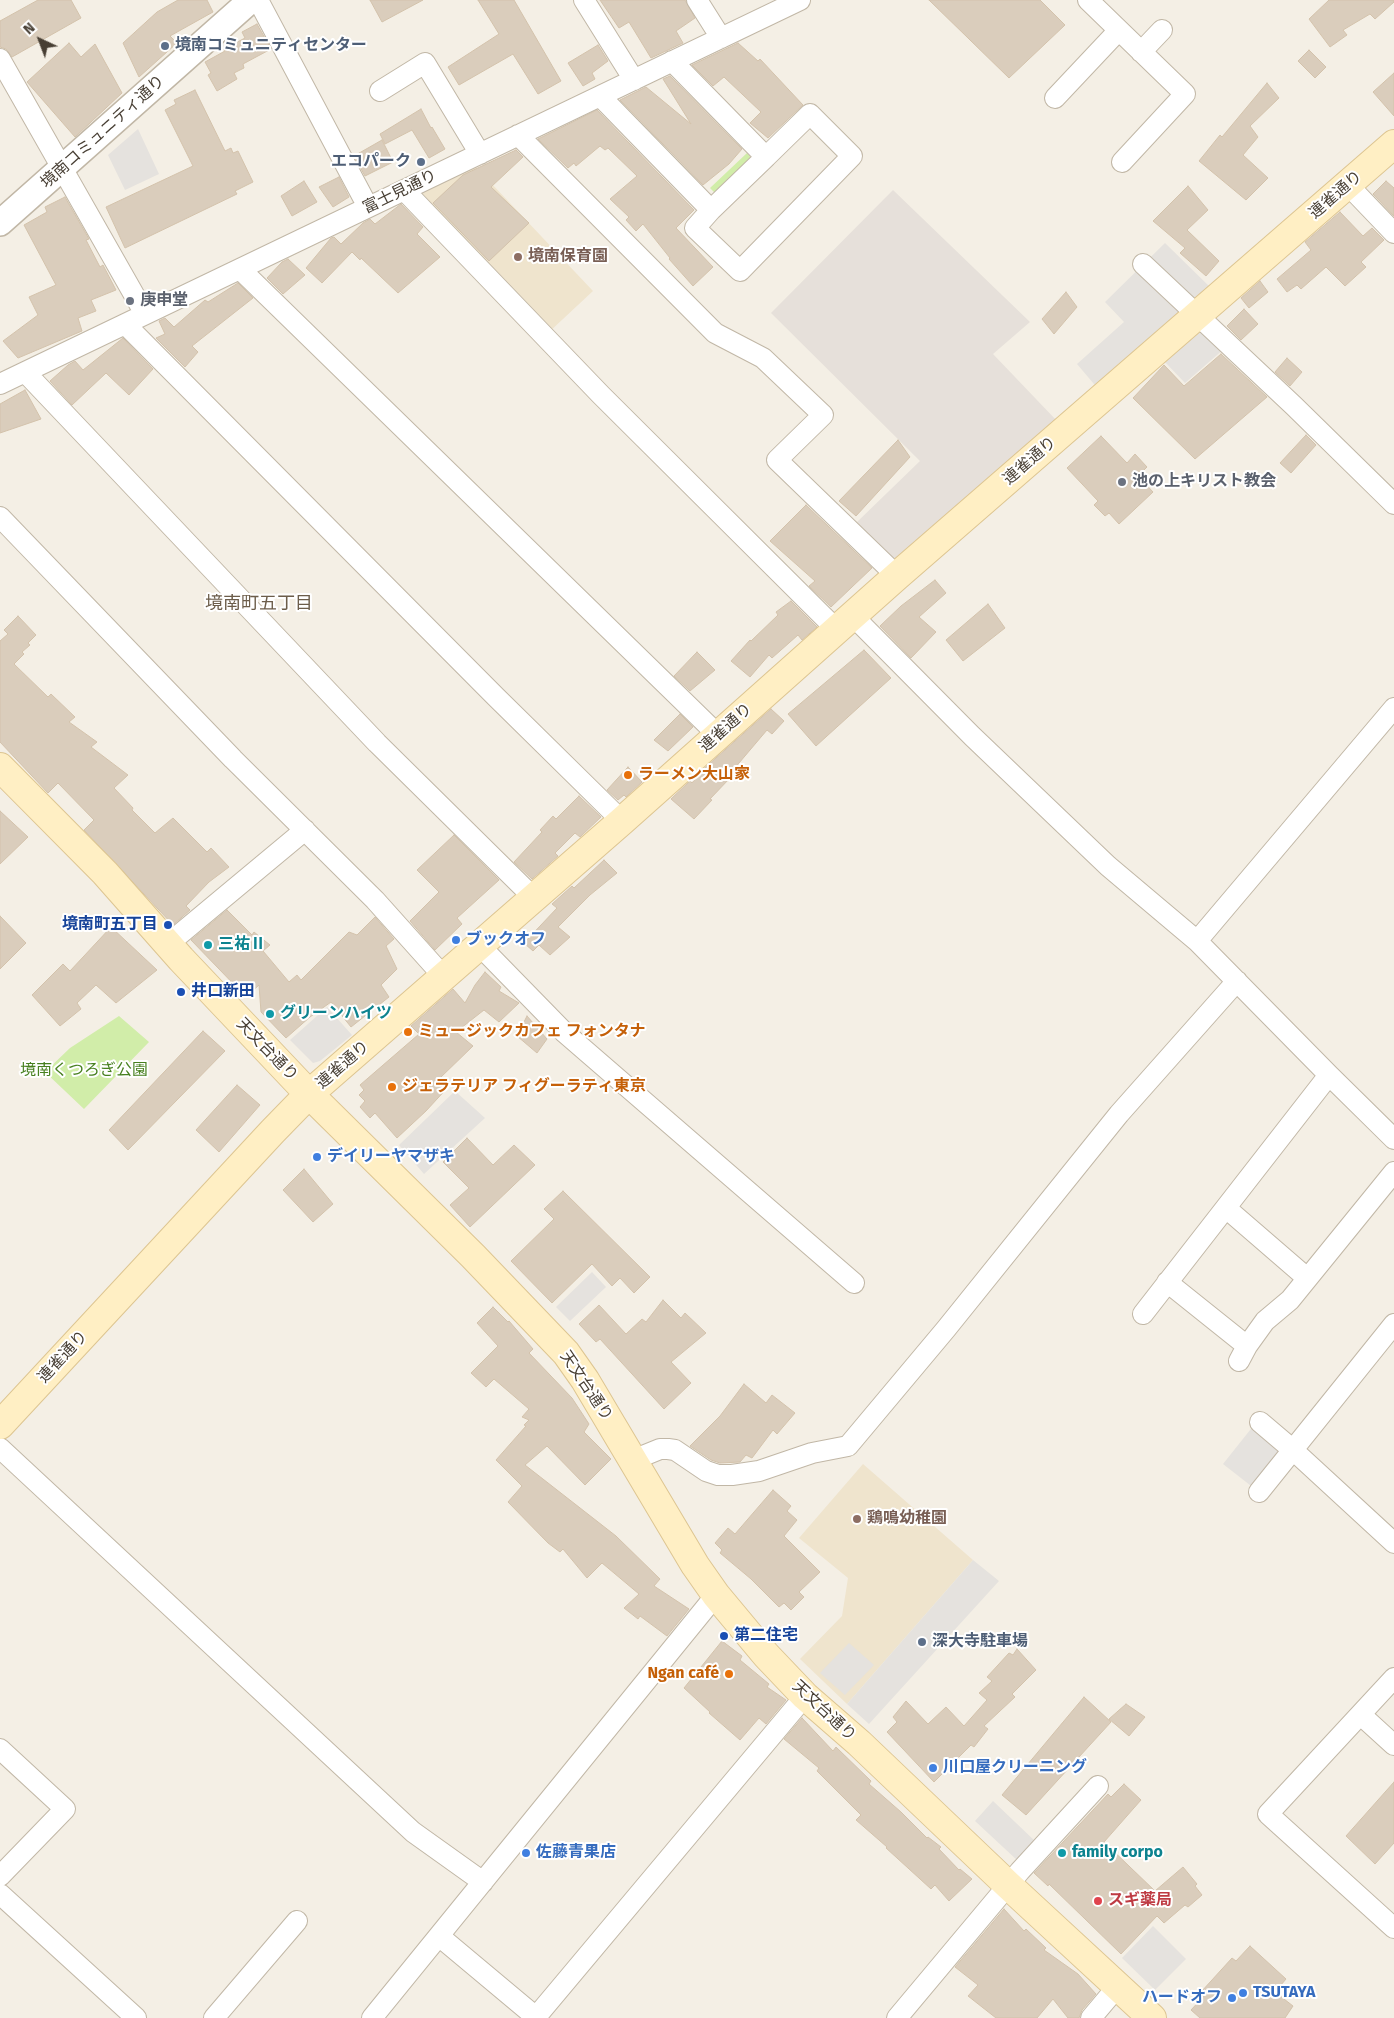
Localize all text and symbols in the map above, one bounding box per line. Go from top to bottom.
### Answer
north arrow [15,15,65,65]
text: N [20,19,39,38]
place label: 境南コミュニティセンター [175,36,367,56]
marker: 境南コミュニティセンター [159,40,171,52]
street label: 境南コミュニティ通り [37,71,169,193]
place label: エコパーク [331,152,411,172]
marker: エコパーク [415,156,427,168]
street label: 富士見通り [360,166,440,218]
street label: 連雀通り [1306,167,1366,223]
place label: 境南保育園 [528,247,608,267]
marker: 境南保育園 [512,251,524,263]
place label: 庚申堂 [140,291,188,311]
marker: 庚申堂 [124,295,136,307]
street label: 連雀通り [1000,433,1060,489]
place label: 池の上キリスト教会 [1132,472,1276,492]
marker: 池の上キリスト教会 [1116,476,1128,488]
district label: 境南町五丁目 [205,593,313,615]
street label: 連雀通り [696,699,756,757]
place label: ラーメン大山家 [638,765,750,785]
marker: ラーメン大山家 [622,769,634,781]
place label: 境南町五丁目 [62,915,158,935]
marker: 境南町五丁目 [162,919,174,931]
place label: ブックオフ [466,930,546,950]
marker: ブックオフ [450,934,462,946]
place label: 三祐Ⅱ [218,935,266,955]
marker: 三祐Ⅱ [202,939,214,951]
place label: 井口新田 [191,982,255,1002]
marker: 井口新田 [175,986,187,998]
place label: グリーンハイツ [280,1004,392,1024]
marker: グリーンハイツ [264,1008,276,1020]
street label: 天文台通り [232,1015,302,1085]
place label: ミュージックカフェ フォンタナ [418,1022,646,1042]
marker: ミュージックカフェ フォンタナ [402,1026,414,1038]
street label: 連雀通り [313,1037,373,1093]
park label: 境南くつろぎ公園 [20,1061,148,1081]
place label: ジェラテリア フィグーラティ東京 [402,1077,646,1097]
marker: ジェラテリア フィグーラティ東京 [386,1081,398,1093]
place label: デイリーヤマザキ [327,1147,455,1167]
marker: デイリーヤマザキ [311,1151,323,1163]
street label: 連雀通り [34,1327,92,1387]
street label: 天文台通り [556,1347,616,1425]
place label: 鶏鳴幼稚園 [867,1509,947,1529]
marker: 鶏鳴幼稚園 [851,1513,863,1525]
place label: 第二住宅 [734,1626,798,1646]
marker: 第二住宅 [718,1630,730,1642]
place label: 深大寺駐車場 [932,1632,1028,1652]
marker: 深大寺駐車場 [916,1636,928,1648]
place label: Ngan café [648,1664,719,1684]
marker: Ngan café [723,1668,735,1680]
street label: 天文台通り [788,1677,860,1745]
place label: 川口屋クリーニング [943,1758,1087,1778]
marker: 川口屋クリーニング [927,1762,939,1774]
place label: 佐藤青果店 [536,1843,616,1863]
place label: family corpo [1072,1843,1163,1863]
marker: 佐藤青果店 [520,1847,532,1859]
marker: family corpo [1056,1847,1068,1859]
place label: スギ薬局 [1108,1891,1172,1911]
marker: スギ薬局 [1092,1895,1104,1907]
place label: TSUTAYA [1253,1983,1315,2003]
marker: TSUTAYA [1237,1987,1249,1999]
place label: ハードオフ [1142,1988,1222,2008]
marker: ハードオフ [1226,1992,1238,2004]

